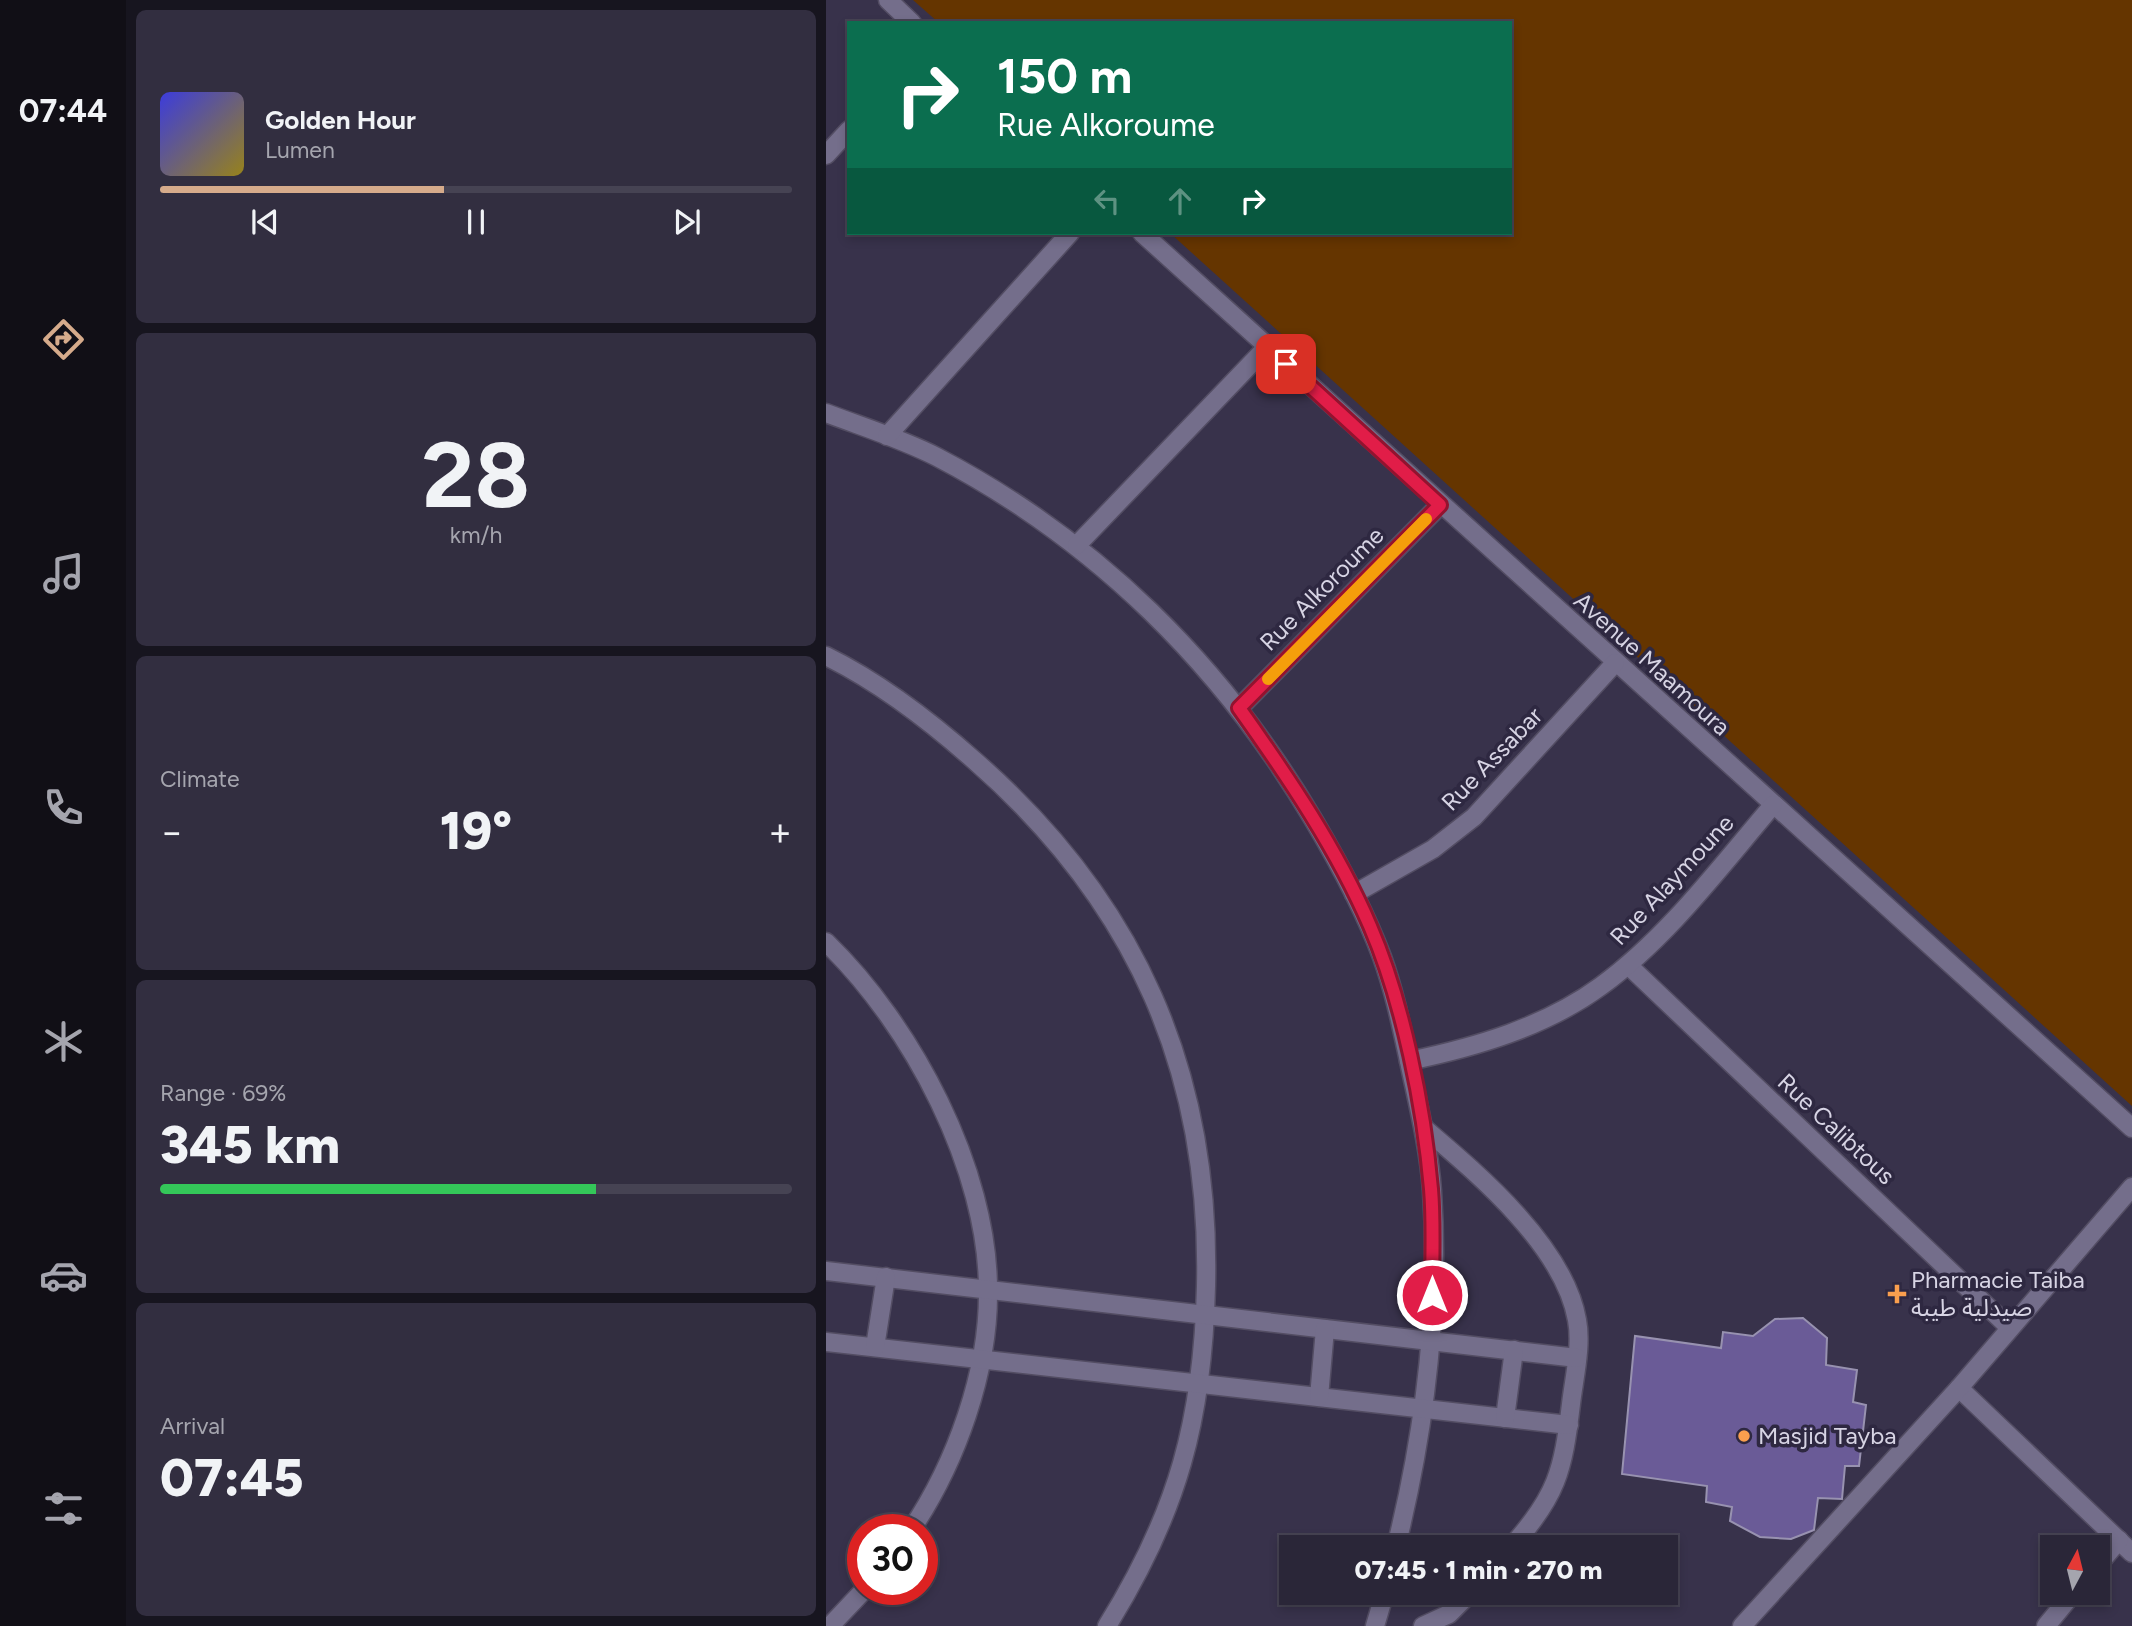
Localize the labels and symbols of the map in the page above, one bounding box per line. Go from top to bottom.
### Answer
pin [1256,334,1316,394]
street label: Rue Alkoroume [1254,521,1390,657]
street label: Avenue Maamoura [1568,586,1736,741]
street label: Rue Assabar [1435,701,1548,816]
street label: Rue Alaymoune [1604,808,1739,951]
street label: Rue Calibtous [1772,1067,1901,1190]
position arrow [1395,1258,1469,1332]
place label: Pharmacie Taiba صيدلية طيبة [1911,1265,2085,1322]
marker: Pharmacie Taiba صيدلية طيبة [1889,1286,1905,1302]
place label: Masjid Tayba [1758,1421,1897,1450]
marker: Masjid Tayba [1736,1428,1752,1444]
speed limit sign: 30 [847,1514,938,1605]
north arrow [2040,1535,2110,1605]

